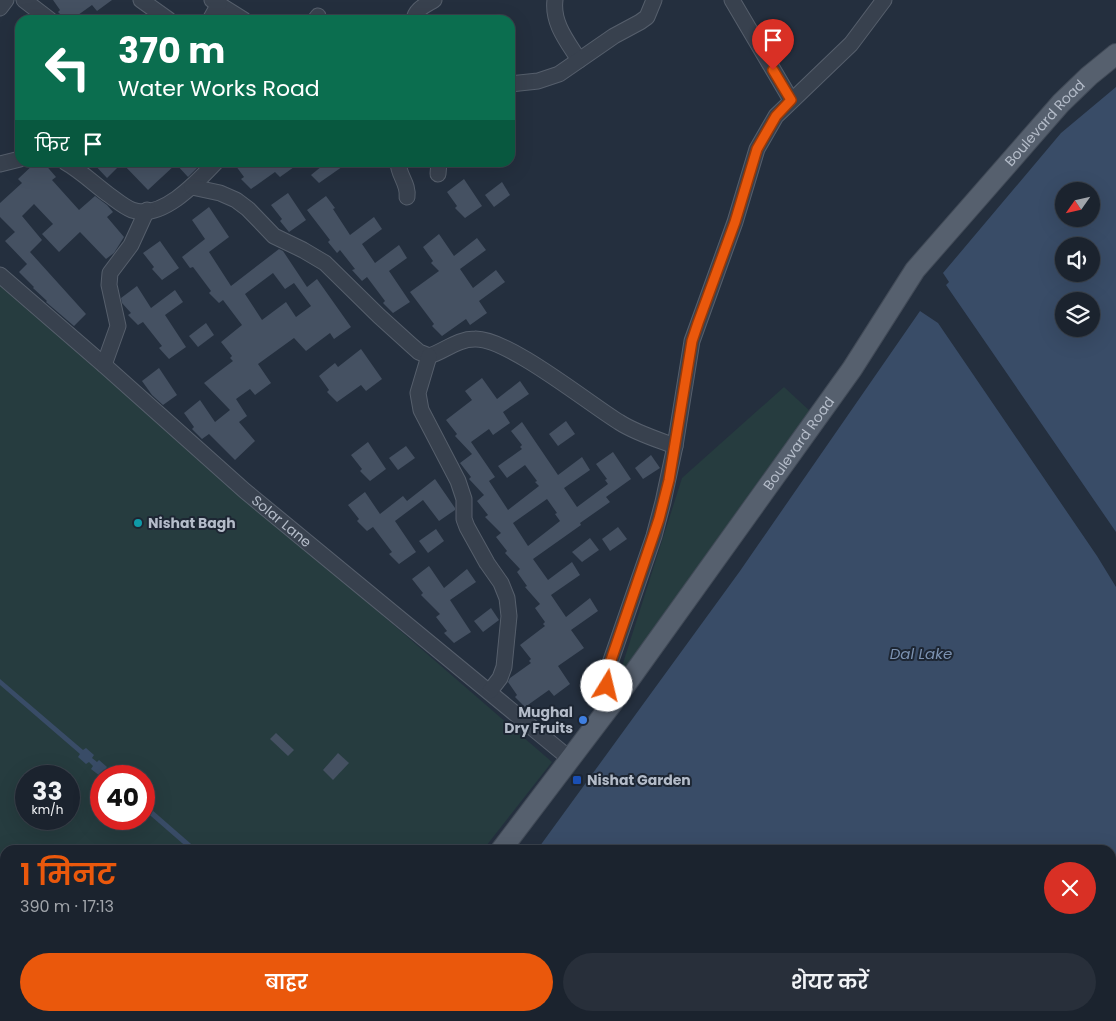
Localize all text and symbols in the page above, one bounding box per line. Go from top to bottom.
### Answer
pin [752,19,794,70]
text: 370 m [118,26,225,75]
icon: arrive [759,26,787,54]
icon: left [35,35,100,100]
text: Water Works Road [118,73,320,104]
street label: Boulevard Road [1000,75,1089,171]
icon: arrive [79,130,107,158]
text: फिर [35,131,69,158]
north arrow [1055,182,1100,228]
map controls [1055,182,1100,337]
button: sound [1055,237,1100,282]
button: layers [1055,292,1100,337]
street label: Boulevard Road [758,392,839,494]
street label: Solar Lane [247,490,316,552]
place label: Nishat Bagh [148,513,236,533]
marker: Nishat Bagh [132,517,144,529]
water label: Dal Lake [890,643,952,664]
position arrow [580,659,632,711]
place label: Mughal Dry Fruits [504,702,573,738]
marker: Mughal Dry Fruits [577,714,589,726]
speed limit sign: 40 [90,765,155,830]
place label: Nishat Garden [587,770,691,790]
text: 33 [32,774,63,809]
marker: Nishat Garden [571,774,583,786]
text: km/h [32,801,63,818]
text: 1 मिनट [20,853,116,896]
button: close [1044,862,1096,914]
text: 390 m · 17:13 [20,895,114,918]
button: बाहर [20,953,553,1011]
button: शेयर करें [563,953,1096,1011]

